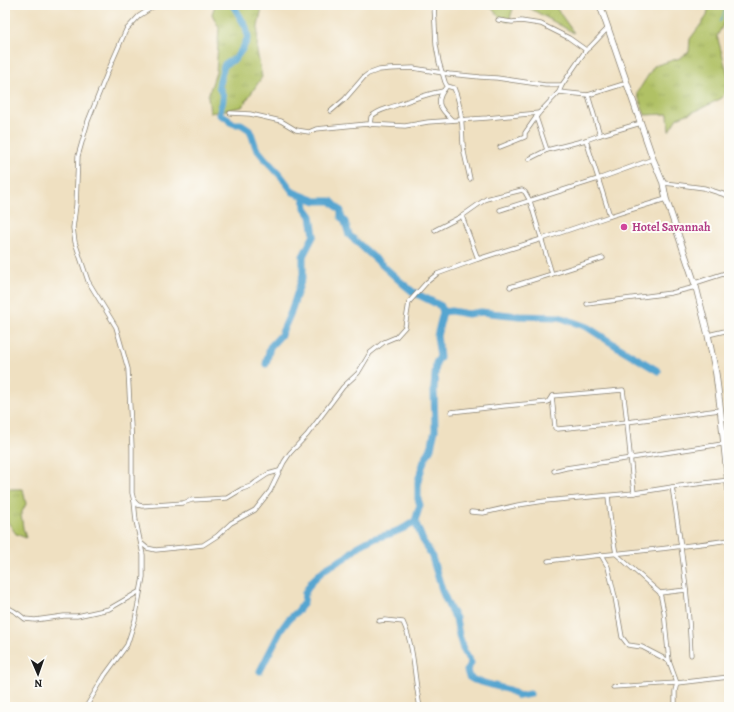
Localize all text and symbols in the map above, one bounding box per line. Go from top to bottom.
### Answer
place label: Hotel Savannah [632,219,711,235]
marker: Hotel Savannah [619,222,629,232]
north arrow [18,654,58,694]
text: N [34,676,43,691]

